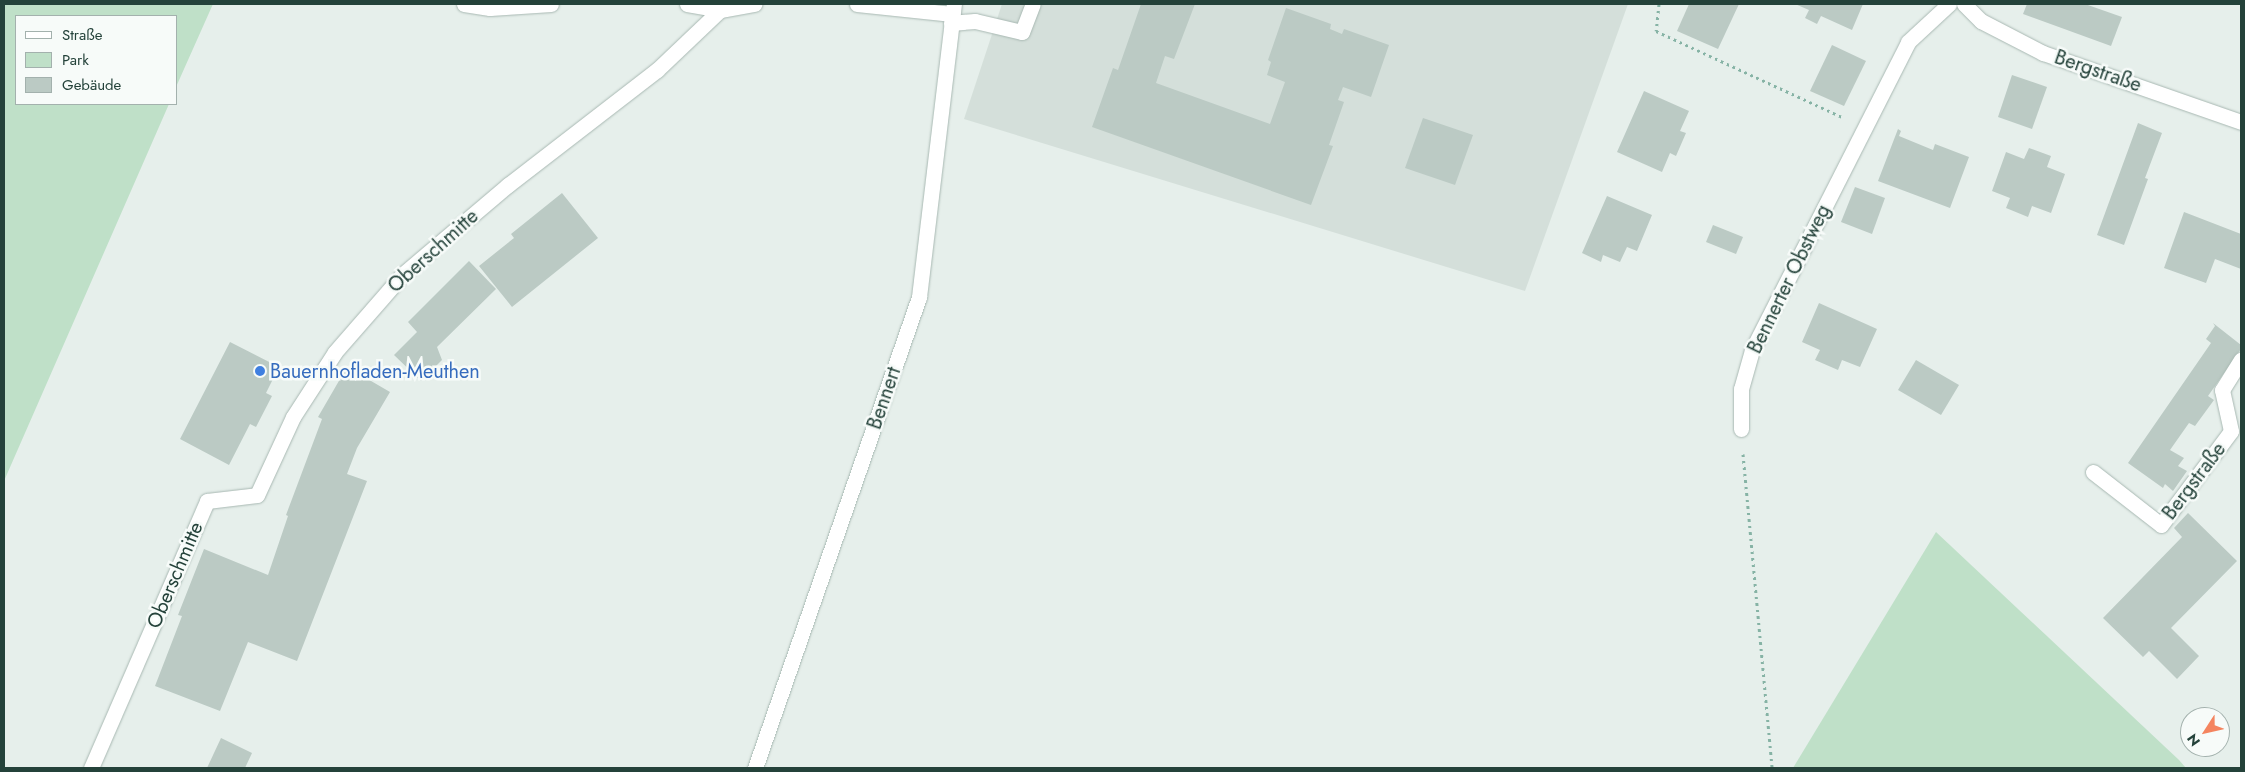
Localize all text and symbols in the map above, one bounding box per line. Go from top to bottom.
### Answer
legend [15,15,178,105]
text: Straße [62,24,102,46]
street label: Bergstraße [2051,45,2145,97]
text: Park [62,49,89,71]
text: Gebäude [62,74,121,96]
street label: Bennerter Obstweg [1743,201,1835,357]
street label: Oberschmitte [383,204,483,298]
place label: Bauernhofladen-Meuthen [270,359,480,383]
street label: Bennert [862,364,906,432]
marker: Bauernhofladen-Meuthen [254,365,266,377]
street label: Bergstraße [2157,438,2231,524]
street label: Oberschmitte [142,518,208,632]
north arrow [2180,707,2230,757]
text: N [2182,730,2205,750]

